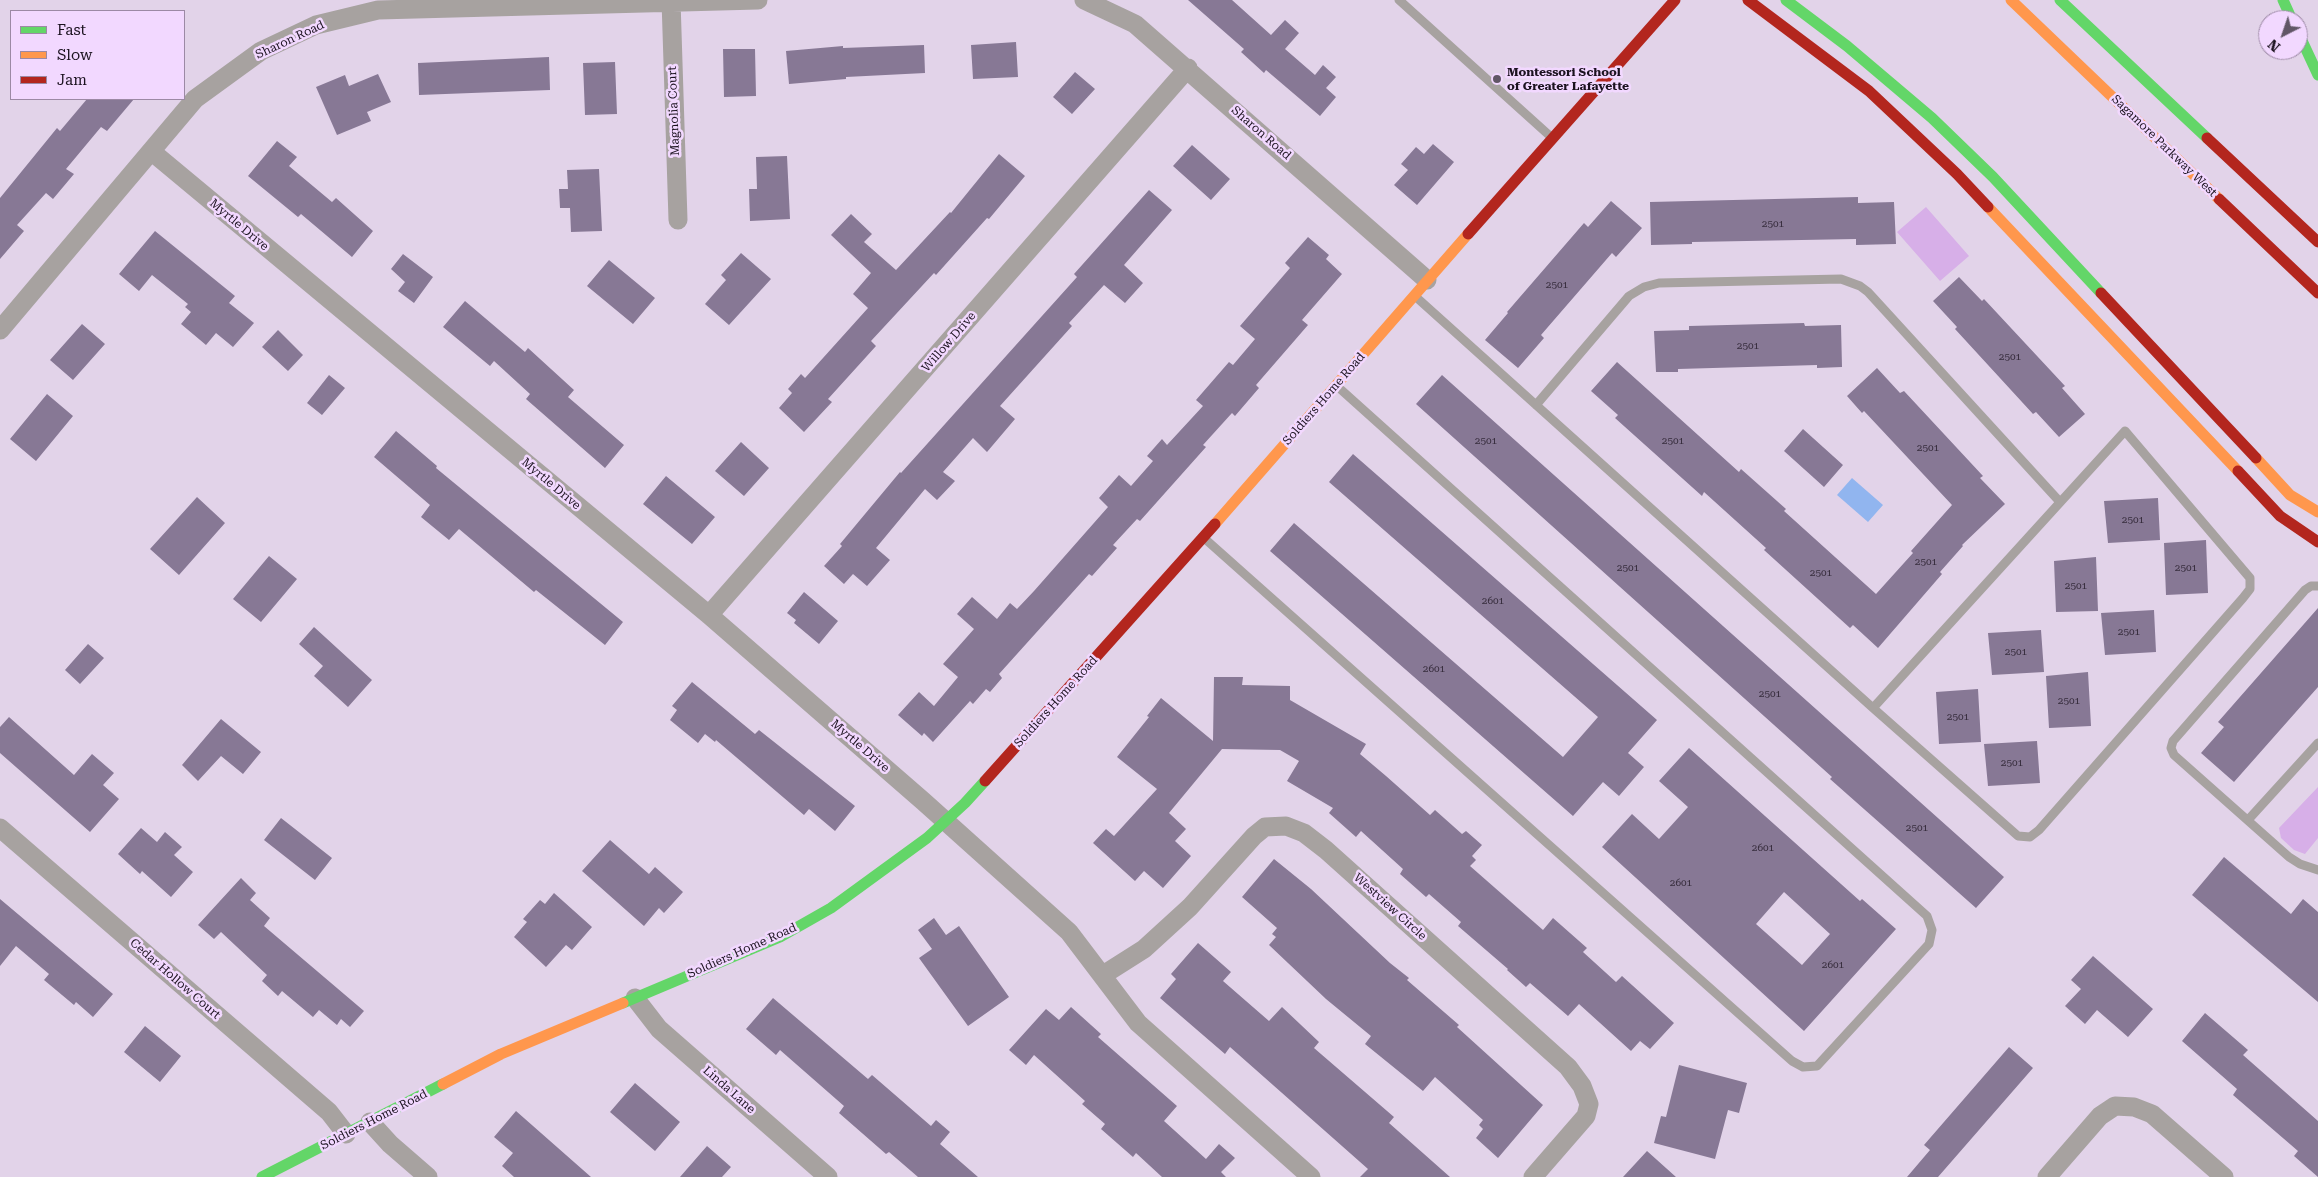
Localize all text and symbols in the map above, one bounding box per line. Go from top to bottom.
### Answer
legend [10,10,185,100]
north arrow [2258,10,2308,60]
street label: Sharon Road [253,18,327,62]
text: Fast [57,21,86,39]
text: N [2264,36,2283,55]
text: Slow [57,46,92,64]
place label: Montessori School of Greater Lafayette [1507,65,1629,93]
street label: Magnolia Court [665,66,683,156]
text: Jam [57,71,87,89]
marker: Montessori School of Greater Lafayette [1491,73,1503,85]
street label: Sagamore Parkway West [2108,92,2220,200]
street label: Sharon Road [1228,103,1294,163]
street label: Myrtle Drive [207,196,271,254]
house number: 2501 [1762,218,1784,230]
house number: 2501 [1546,279,1568,291]
street label: Willow Drive [919,309,979,375]
house number: 2501 [1737,340,1759,352]
street label: Soldiers Home Road [1280,350,1368,448]
house number: 2501 [1999,351,2021,363]
house number: 2501 [1475,435,1497,447]
house number: 2501 [1662,435,1684,447]
house number: 2501 [1917,442,1939,454]
street label: Myrtle Drive [519,455,583,513]
house number: 2501 [2122,514,2144,526]
house number: 2501 [1915,556,1937,568]
house number: 2501 [1617,562,1639,574]
house number: 2501 [2175,562,2197,574]
house number: 2501 [1810,567,1832,579]
house number: 2501 [2065,580,2087,592]
house number: 2601 [1482,595,1504,607]
house number: 2501 [2118,626,2140,638]
house number: 2501 [2005,646,2027,658]
street label: Soldiers Home Road [1011,653,1101,751]
house number: 2601 [1423,663,1445,675]
house number: 2501 [1759,688,1781,700]
house number: 2501 [2058,695,2080,707]
house number: 2501 [1947,711,1969,723]
street label: Myrtle Drive [828,717,892,775]
house number: 2501 [2001,757,2023,769]
house number: 2501 [1906,822,1928,834]
house number: 2601 [1752,842,1774,854]
street label: Westview Circle [1351,870,1429,944]
house number: 2601 [1670,877,1692,889]
street label: Soldiers Home Road [685,920,799,982]
street label: Cedar Hollow Court [127,936,223,1022]
house number: 2601 [1822,959,1844,971]
street label: Linda Lane [700,1063,758,1117]
street label: Soldiers Home Road [318,1087,430,1153]

